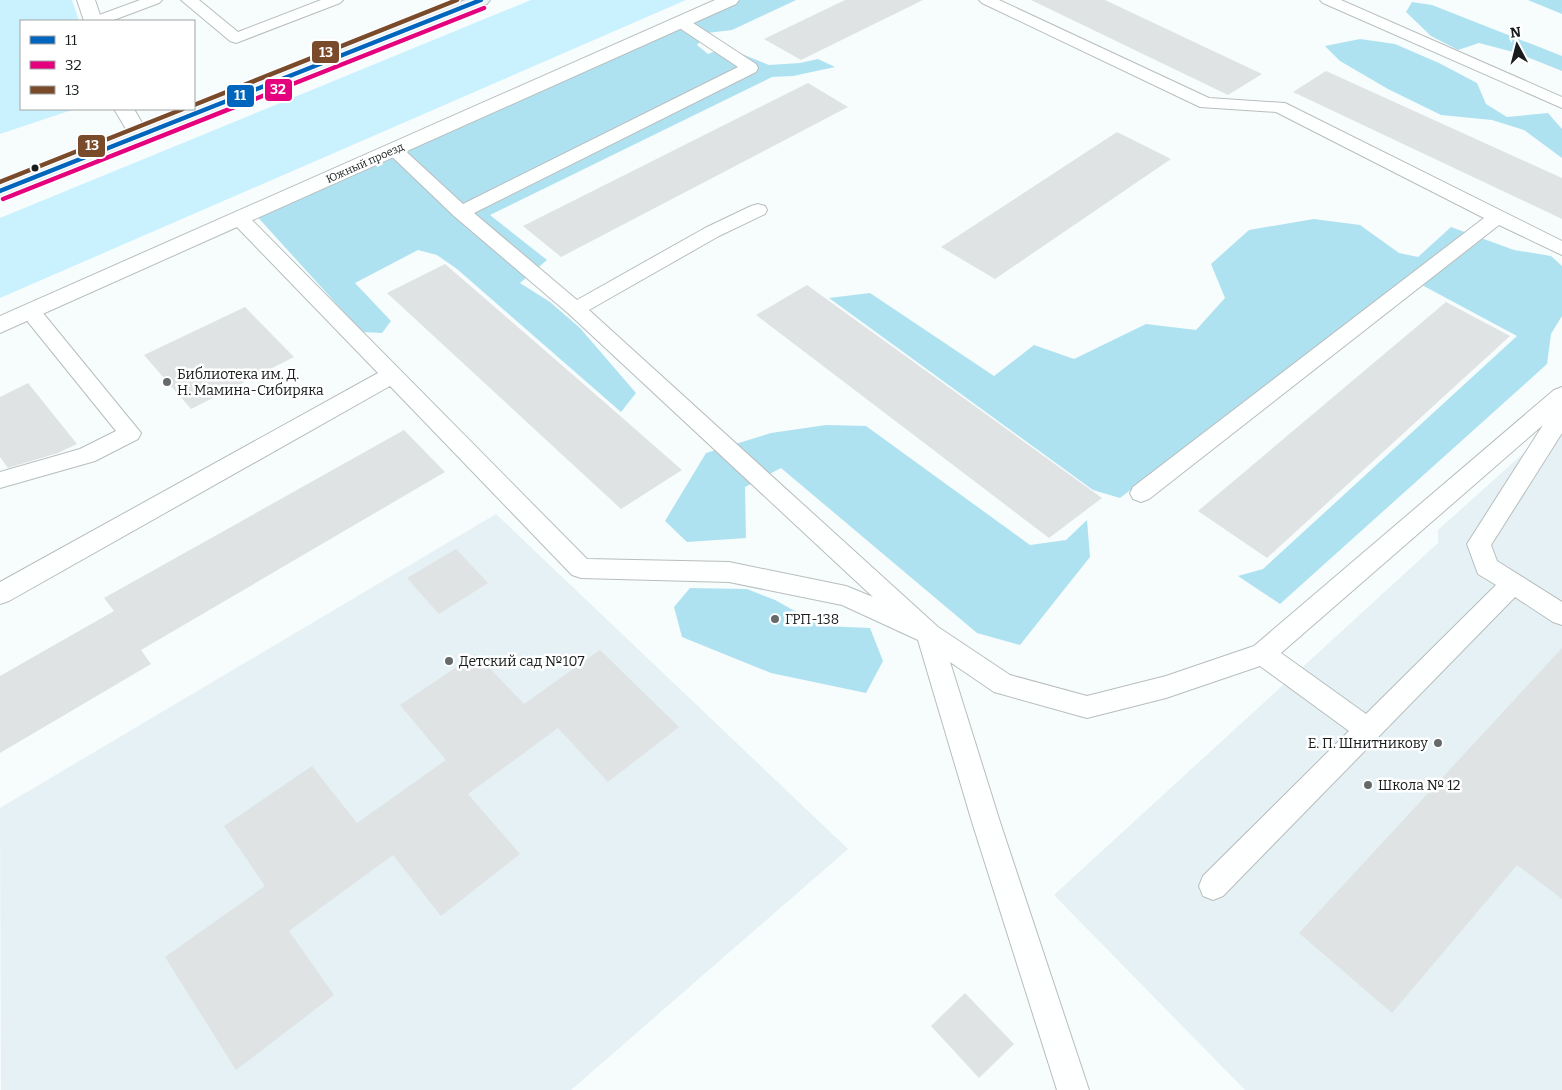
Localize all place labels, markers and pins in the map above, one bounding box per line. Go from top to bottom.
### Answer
unlabelled marker [30,163,40,173]
place label: Библиотека им. Д. Н. Мамина-Сибиряка [177,366,324,399]
marker: Библиотека им. Д. Н. Мамина-Сибиряка [161,376,173,388]
place label: ГРП-138 [785,611,839,628]
marker: ГРП-138 [769,613,781,625]
place label: Детский сад №107 [459,653,584,670]
marker: Детский сад №107 [443,655,455,667]
place label: Е. П. Шнитникову [1308,735,1429,752]
marker: Е. П. Шнитникову [1432,737,1444,749]
place label: Школа № 12 [1378,777,1460,794]
marker: Школа № 12 [1362,779,1374,791]

